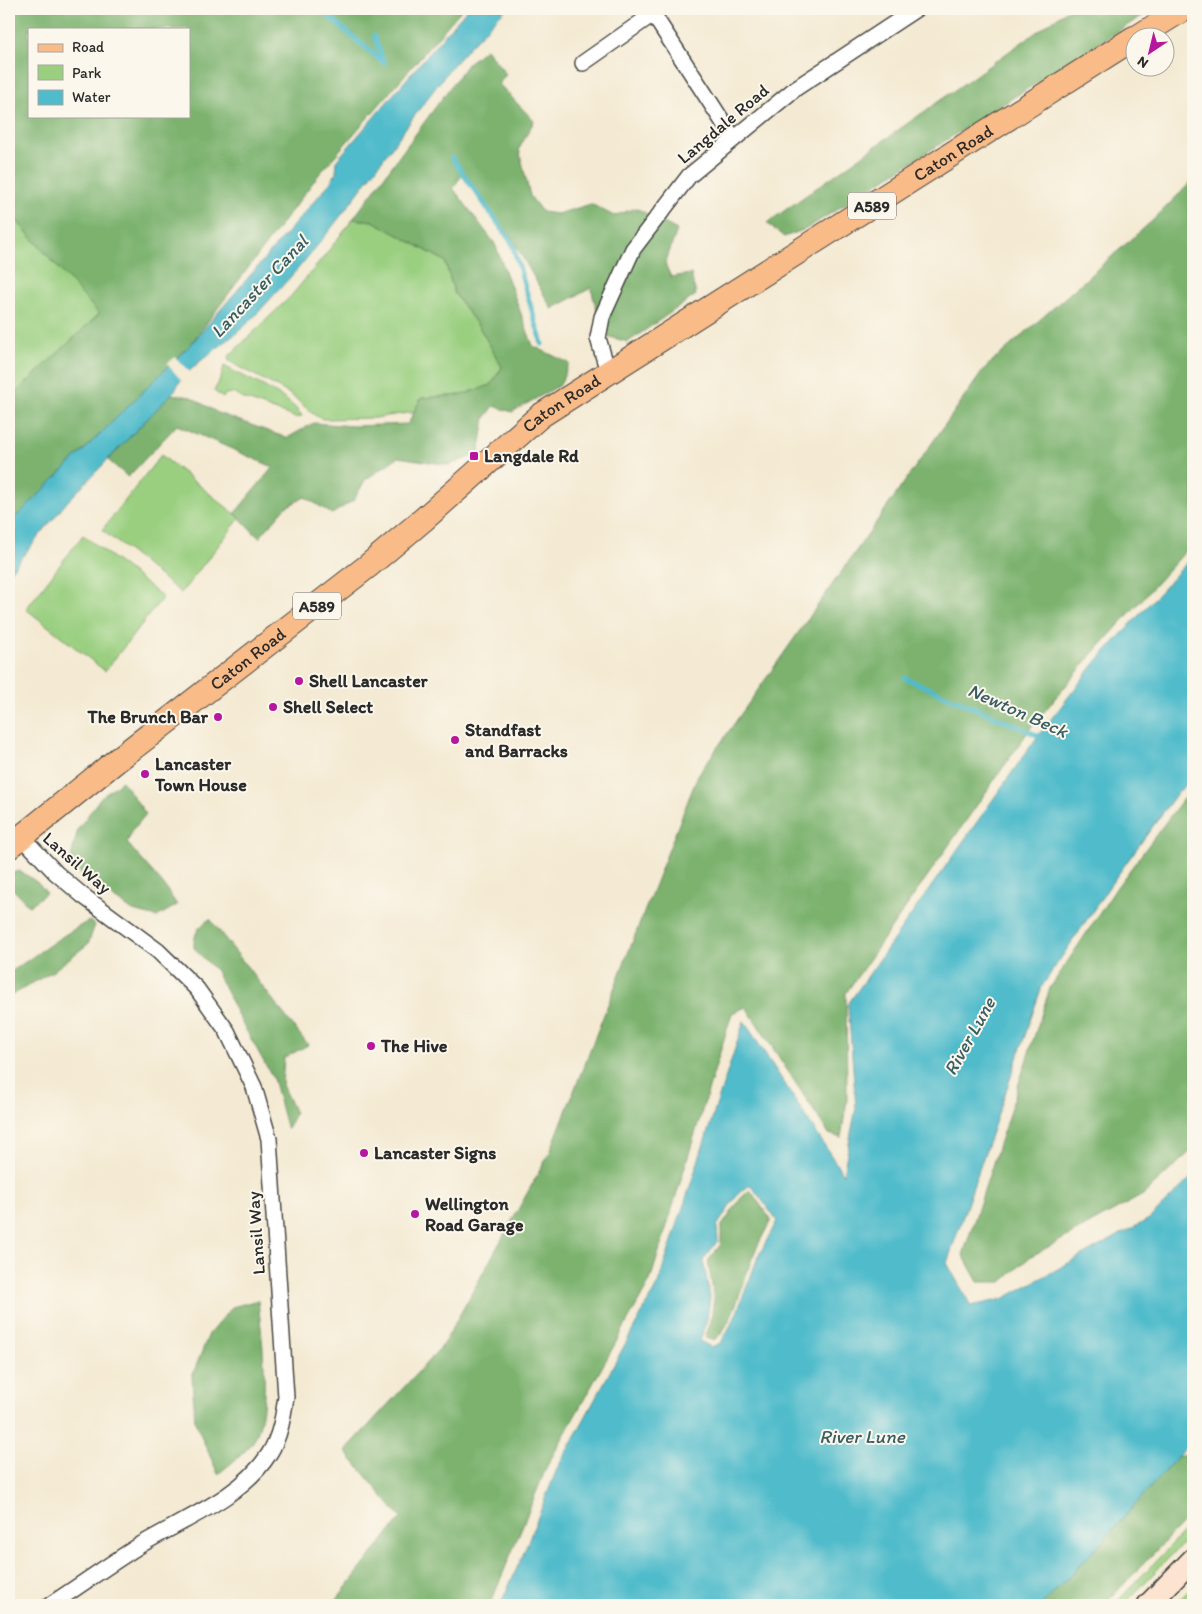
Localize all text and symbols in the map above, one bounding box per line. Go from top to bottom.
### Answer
legend [28,28,190,118]
north arrow [1124,28,1174,78]
text: Road [72,38,105,56]
text: N [1134,53,1152,72]
text: Park [72,64,102,82]
street label: Langdale Road [673,79,774,169]
text: Water [72,88,111,106]
street label: Caton Road [909,119,997,186]
road number: A589 [848,192,896,220]
water label: Lancaster Canal [206,229,314,343]
street label: Caton Road [518,369,605,438]
place label: Langdale Rd [484,445,579,467]
marker: Langdale Rd [468,450,480,462]
road number: A589 [293,592,341,620]
street label: Caton Road [206,623,290,695]
place label: Shell Lancaster [309,670,429,692]
marker: Shell Lancaster [293,675,305,687]
water label: Newton Beck [964,678,1072,743]
place label: Shell Select [283,696,373,718]
marker: Shell Select [267,701,279,713]
place label: The Brunch Bar [87,706,209,728]
marker: The Brunch Bar [212,711,224,723]
place label: Standfast and Barracks [465,719,568,762]
marker: Standfast and Barracks [449,734,461,746]
place label: Lancaster Town House [154,753,247,796]
marker: Lancaster Town House [139,768,151,780]
street label: Lansil Way [38,827,116,899]
water label: River Lune [939,992,1001,1079]
place label: The Hive [380,1035,448,1057]
marker: The Hive [365,1040,377,1052]
place label: Lancaster Signs [374,1142,496,1164]
marker: Lancaster Signs [358,1147,370,1159]
street label: Lansil Way [242,1190,270,1275]
place label: Wellington Road Garage [425,1193,524,1236]
marker: Wellington Road Garage [409,1208,421,1220]
water label: River Lune [819,1425,906,1448]

